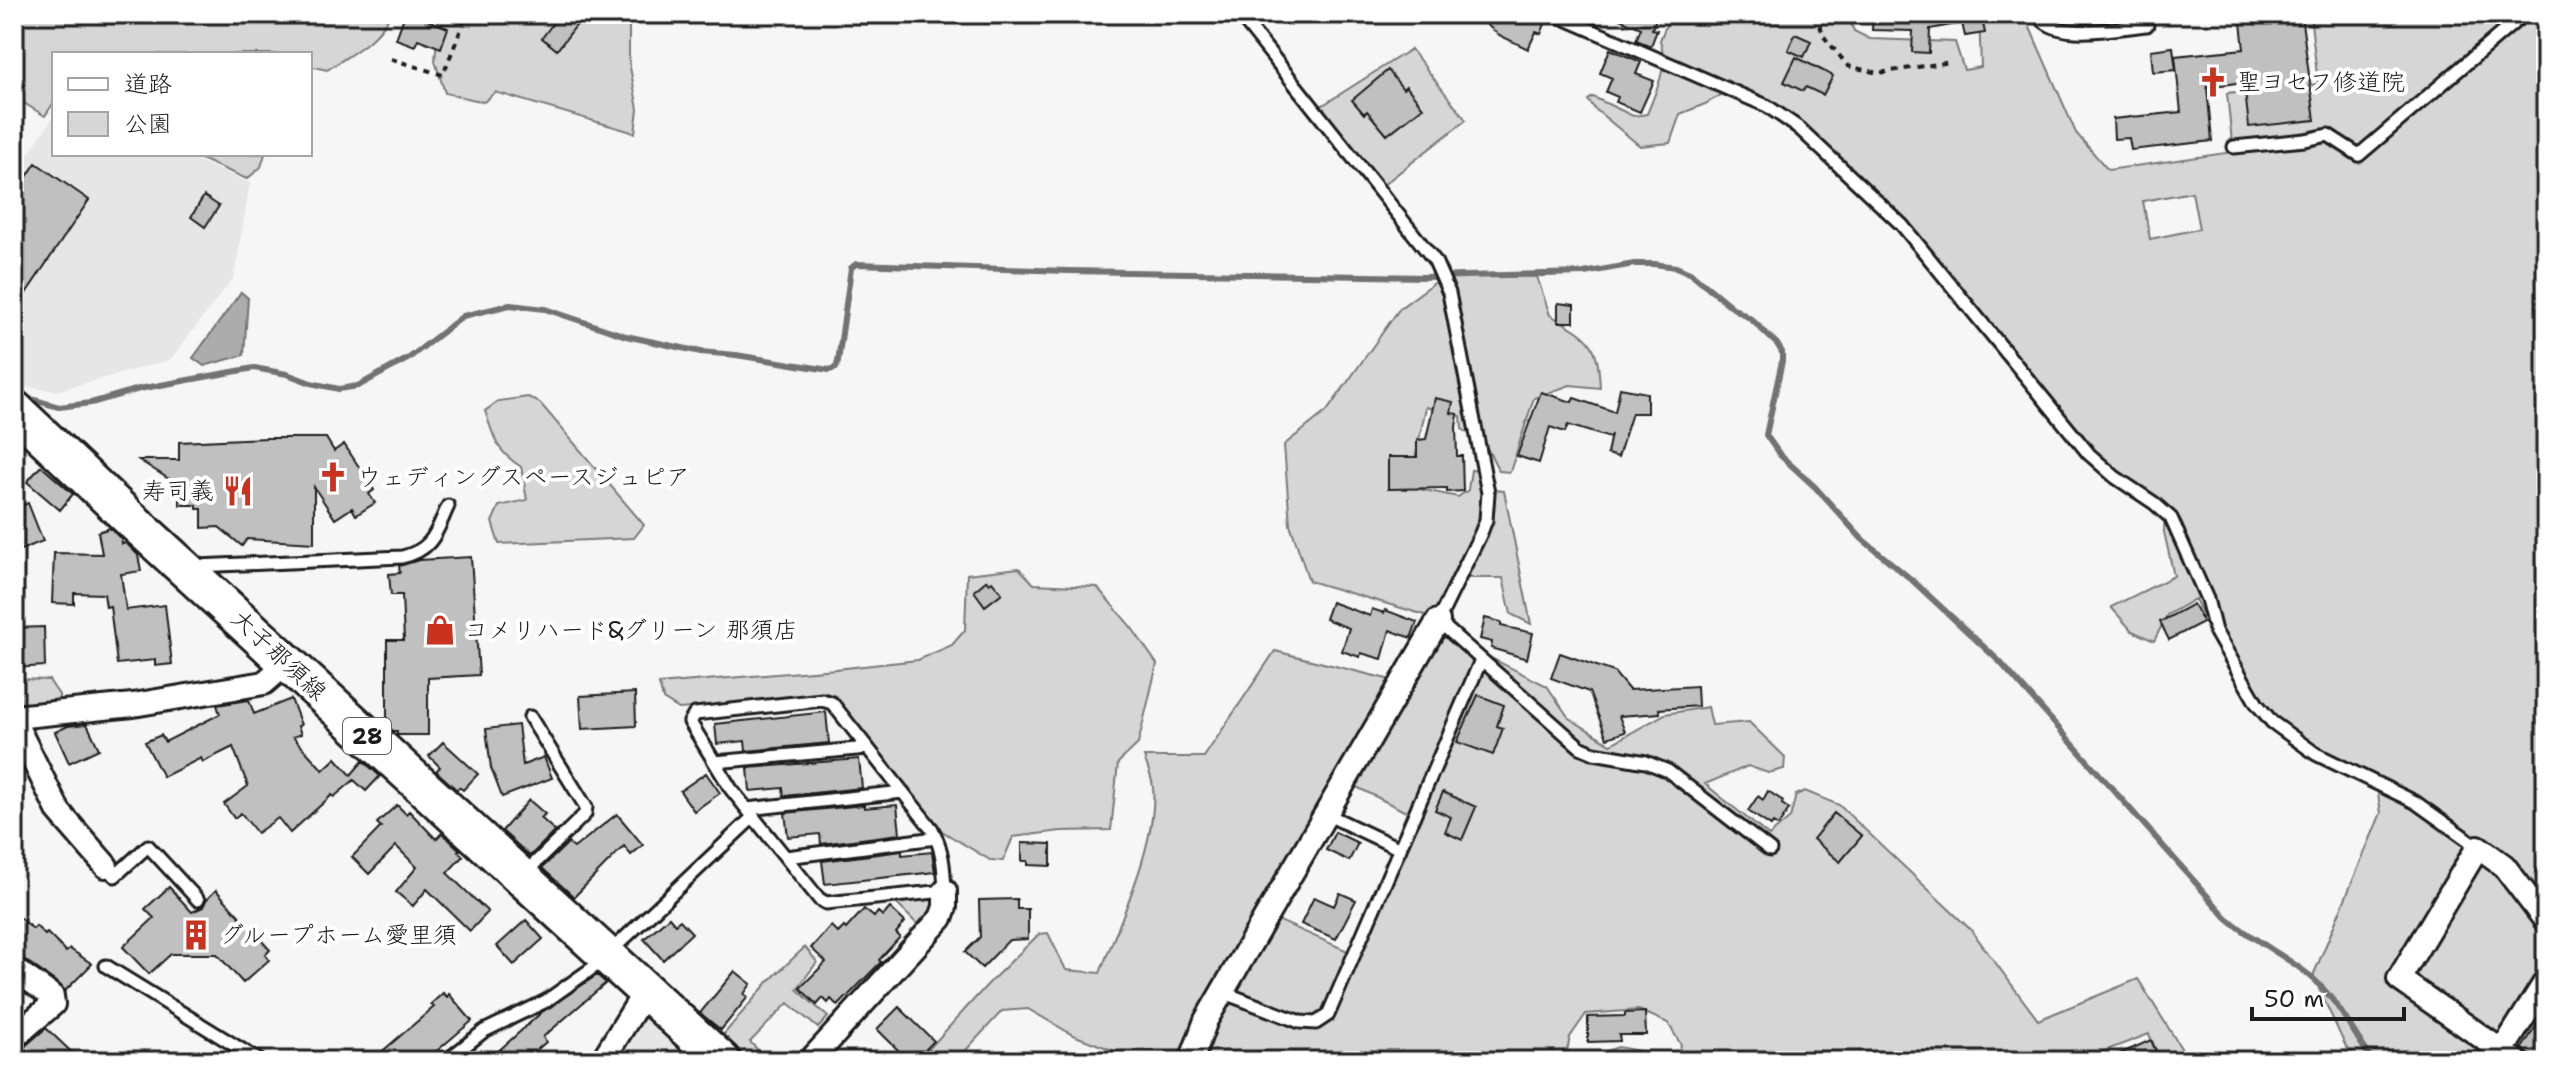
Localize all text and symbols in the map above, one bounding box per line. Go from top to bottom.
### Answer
legend [52,52,312,156]
church icon: 聖ヨセフ修道院 [2196,65,2230,99]
place label: 聖ヨセフ修道院 [2237,66,2405,98]
text: 道路 [124,68,172,100]
text: 公園 [124,108,172,140]
church icon: ウェディングスペースジュピア [316,460,350,494]
place label: ウェディングスペースジュピア [357,461,690,493]
restaurant icon: 寿司義 [221,474,255,508]
place label: 寿司義 [142,475,214,507]
street label: 大子那須線 [224,602,334,708]
shop icon: コメリハード&グリーン 那須店 [423,613,457,647]
place label: コメリハード&グリーン 那須店 [464,614,798,646]
road number: 28 [343,718,391,754]
building icon: グループホーム愛里須 [179,918,213,952]
place label: グループホーム愛里須 [220,919,457,951]
scale bar [2252,971,2404,1021]
text: 50 m [2264,983,2324,1015]

